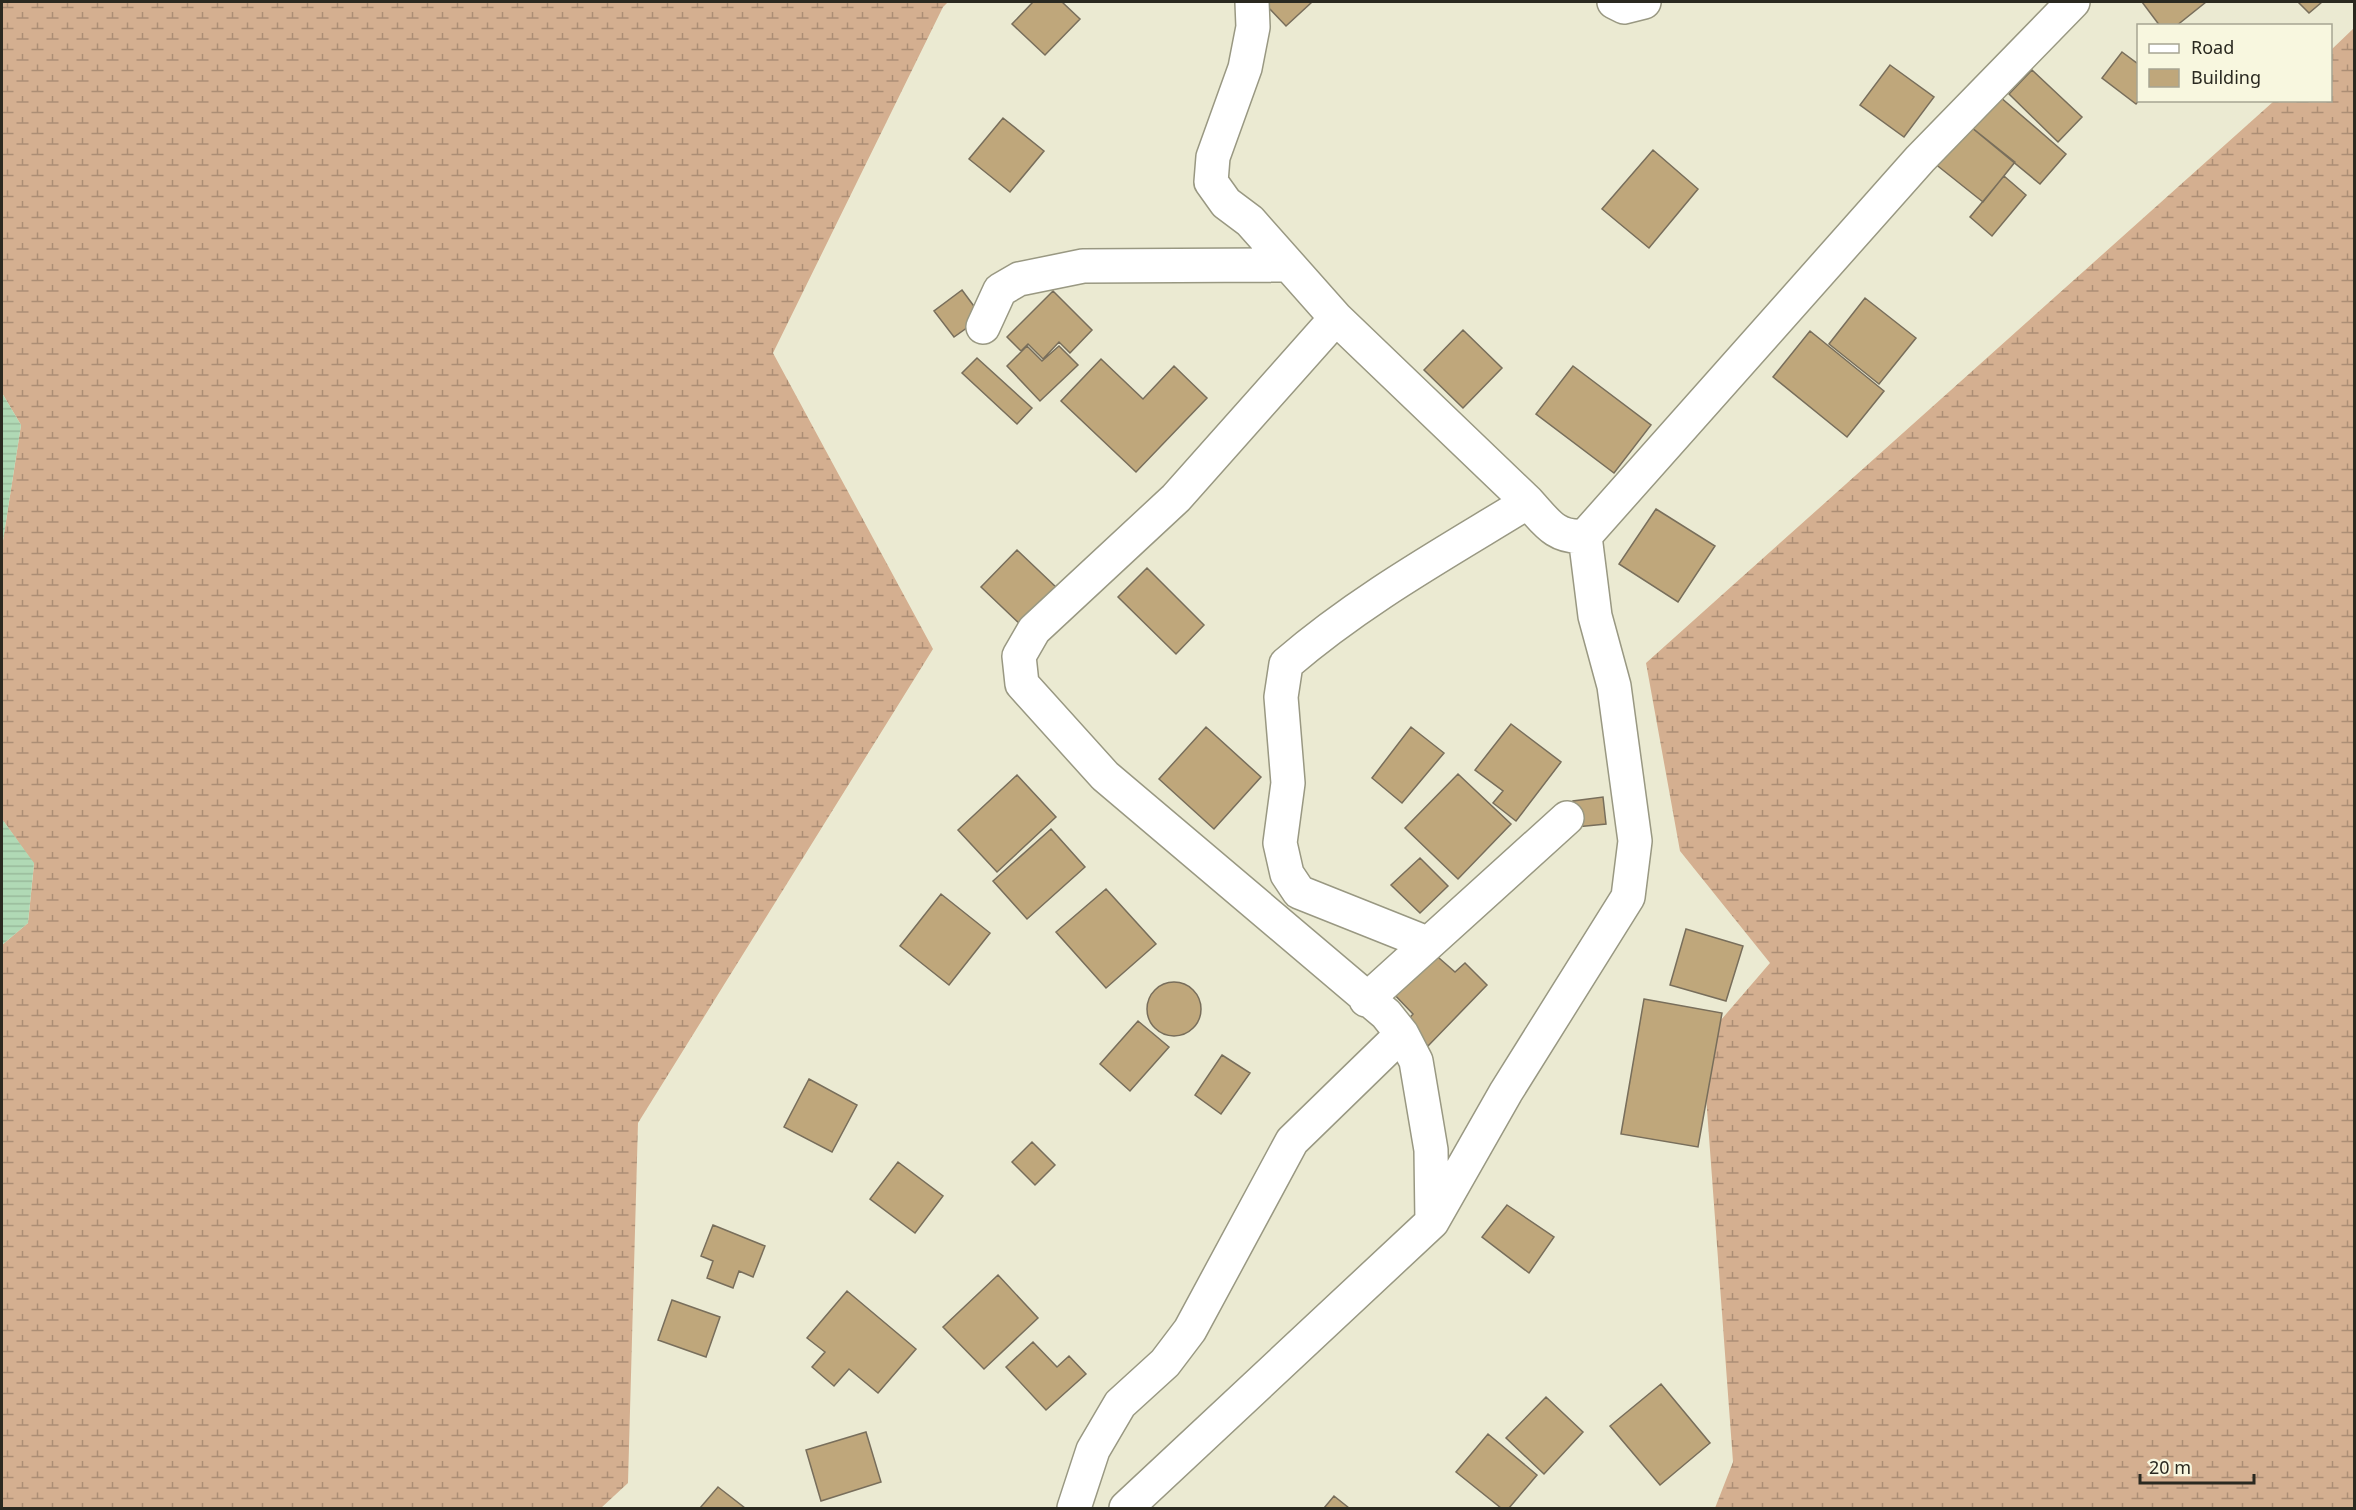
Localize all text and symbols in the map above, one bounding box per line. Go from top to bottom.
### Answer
legend [2137,24,2332,102]
text: Road [2191,35,2234,59]
text: Building [2191,65,2261,89]
scale bar [2140,1447,2254,1485]
text: 20 m [2149,1455,2191,1479]

